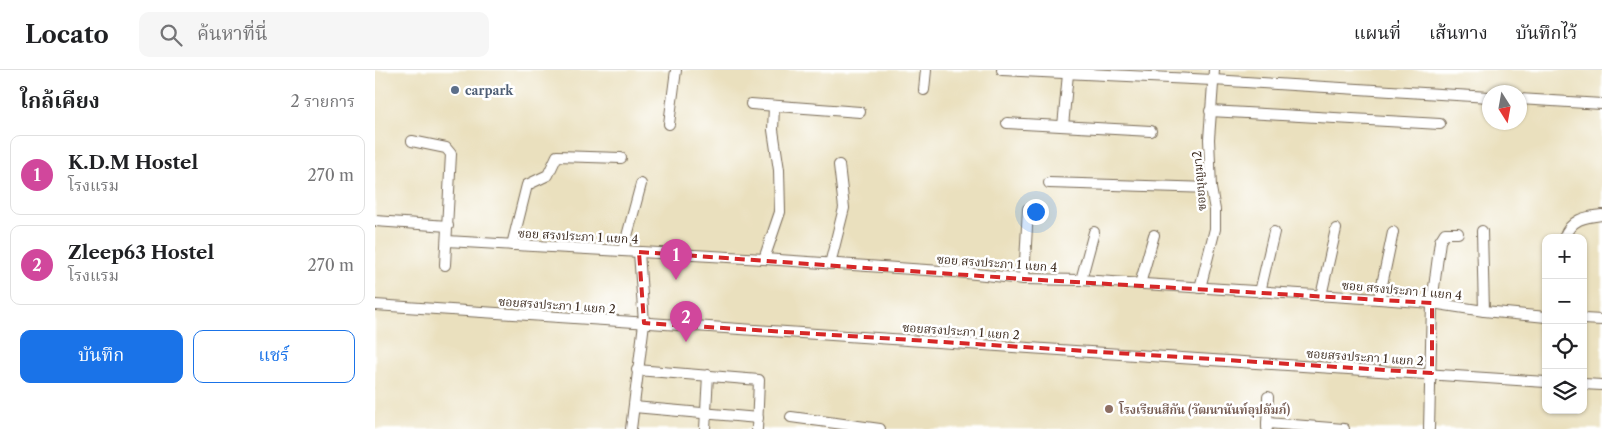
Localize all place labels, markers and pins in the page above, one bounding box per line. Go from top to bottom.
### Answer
place label: carpark [465,83,514,98]
marker: carpark [449,84,461,96]
pin: 1 [660,239,692,280]
pin: 2 [670,301,702,342]
place label: โรงเรียนสีกัน (วัฒนานันท์อุปถัมภ์) [1118,401,1290,418]
marker: โรงเรียนสีกัน (วัฒนานันท์อุปถัมภ์) [1103,403,1115,415]

